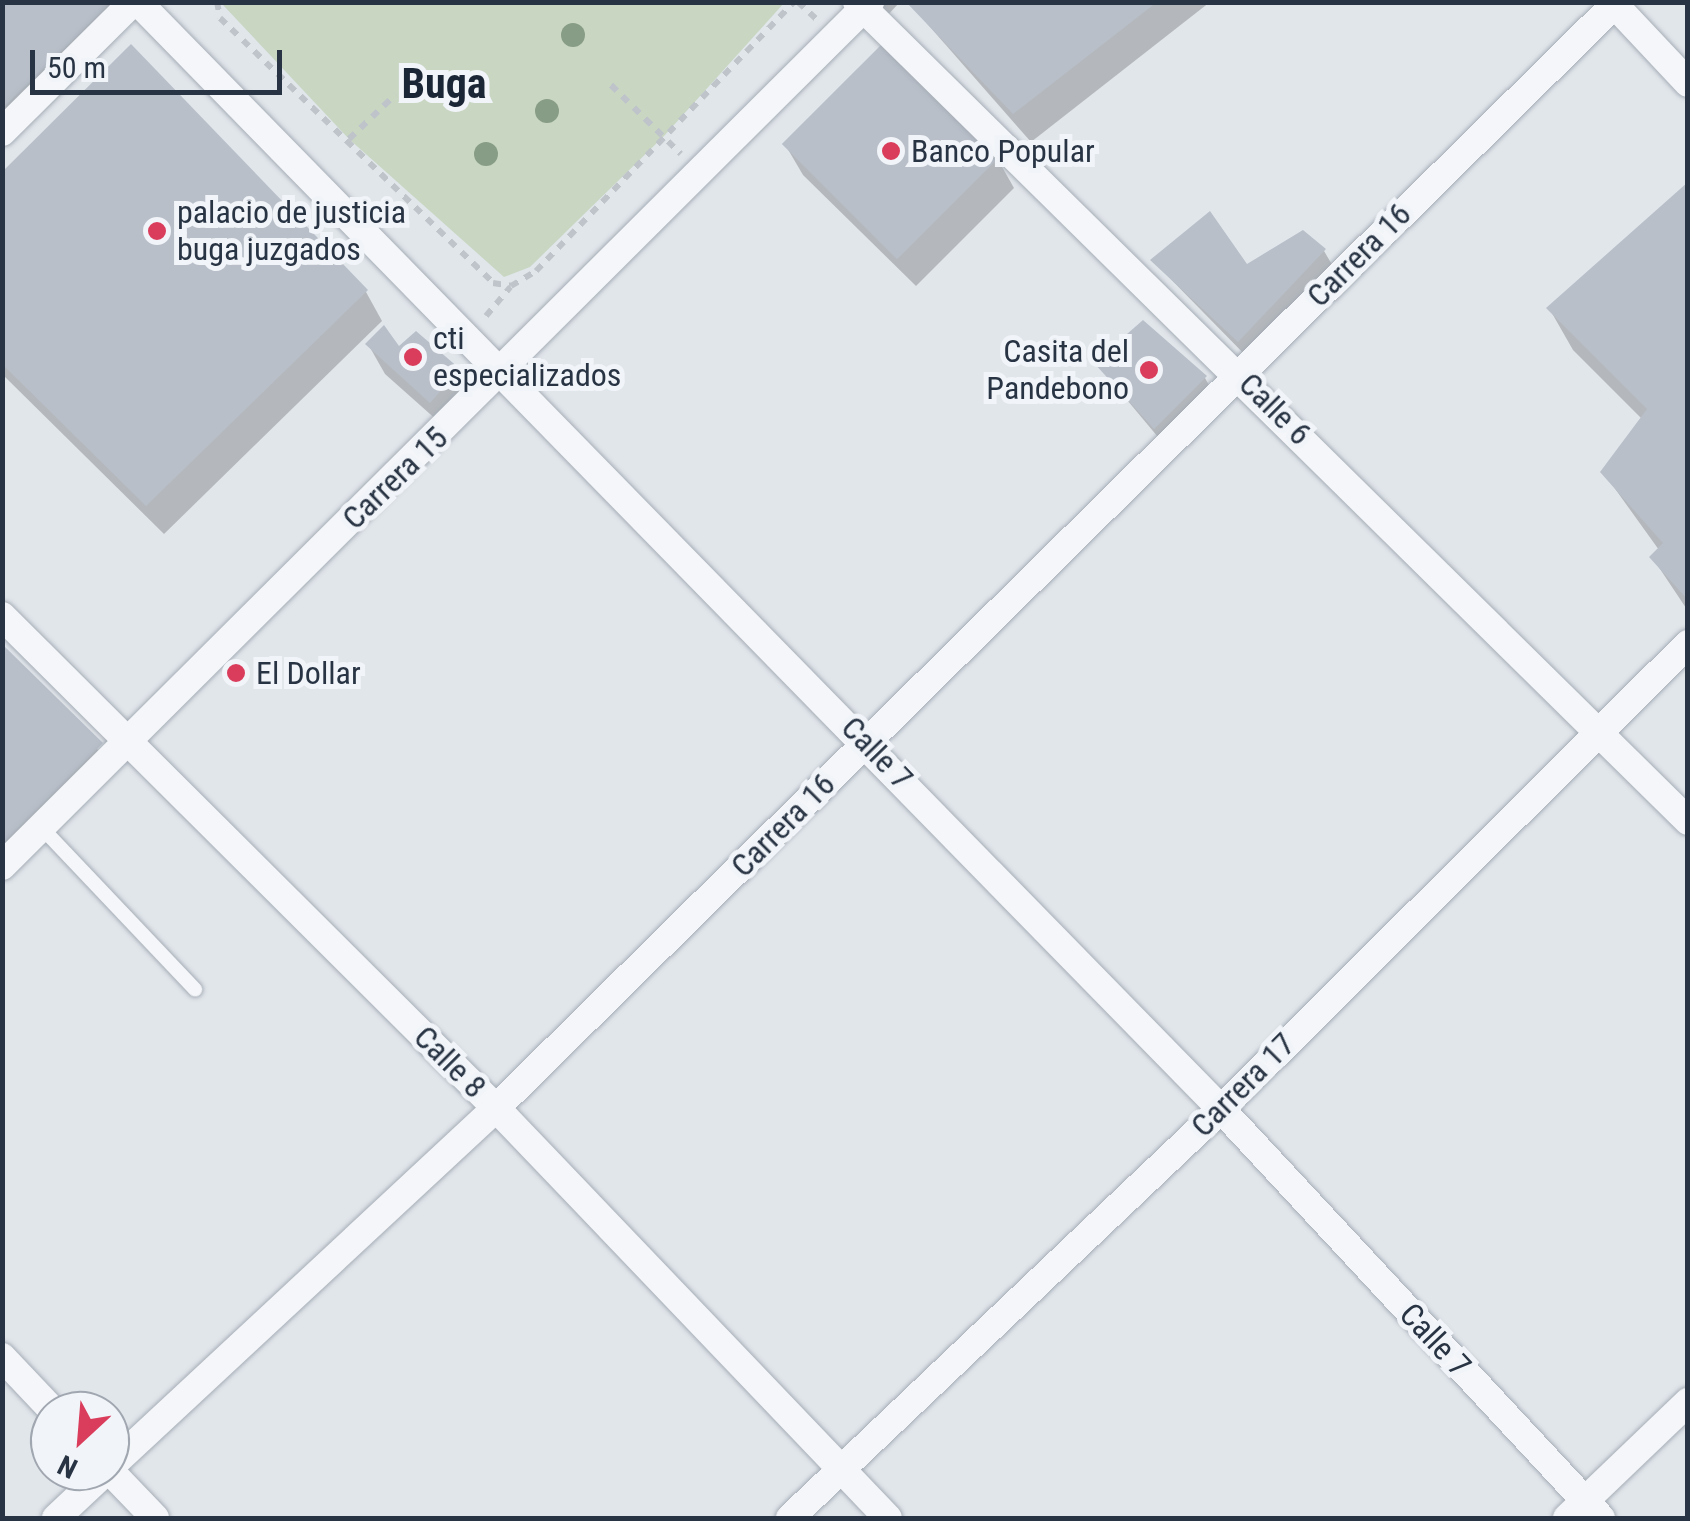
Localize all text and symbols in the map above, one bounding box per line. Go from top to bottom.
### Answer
scale bar [35,30,288,92]
text: 50 m [47,50,106,85]
district label: Buga [401,59,487,109]
place label: Banco Popular [911,132,1095,170]
marker: Banco Popular [880,140,902,162]
place label: palacio de justicia buga juzgados [177,194,406,269]
street label: Carrera 16 [1299,195,1419,315]
marker: palacio de justicia buga juzgados [146,220,168,242]
place label: cti especializados [433,320,621,395]
place label: Casita del Pandebono [986,333,1129,408]
marker: cti especializados [402,346,424,368]
marker: Casita del Pandebono [1138,359,1160,381]
street label: Calle 6 [1231,365,1319,453]
street label: Carrera 15 [335,419,455,537]
place label: El Dollar [256,654,361,692]
marker: El Dollar [225,662,247,684]
street label: Calle 7 [833,709,921,797]
street label: Carrera 16 [723,765,843,885]
street label: Calle 8 [406,1018,494,1106]
street label: Carrera 17 [1183,1025,1303,1145]
street label: Calle 7 [1392,1295,1478,1385]
north arrow [30,1391,130,1491]
text: N [53,1448,82,1485]

